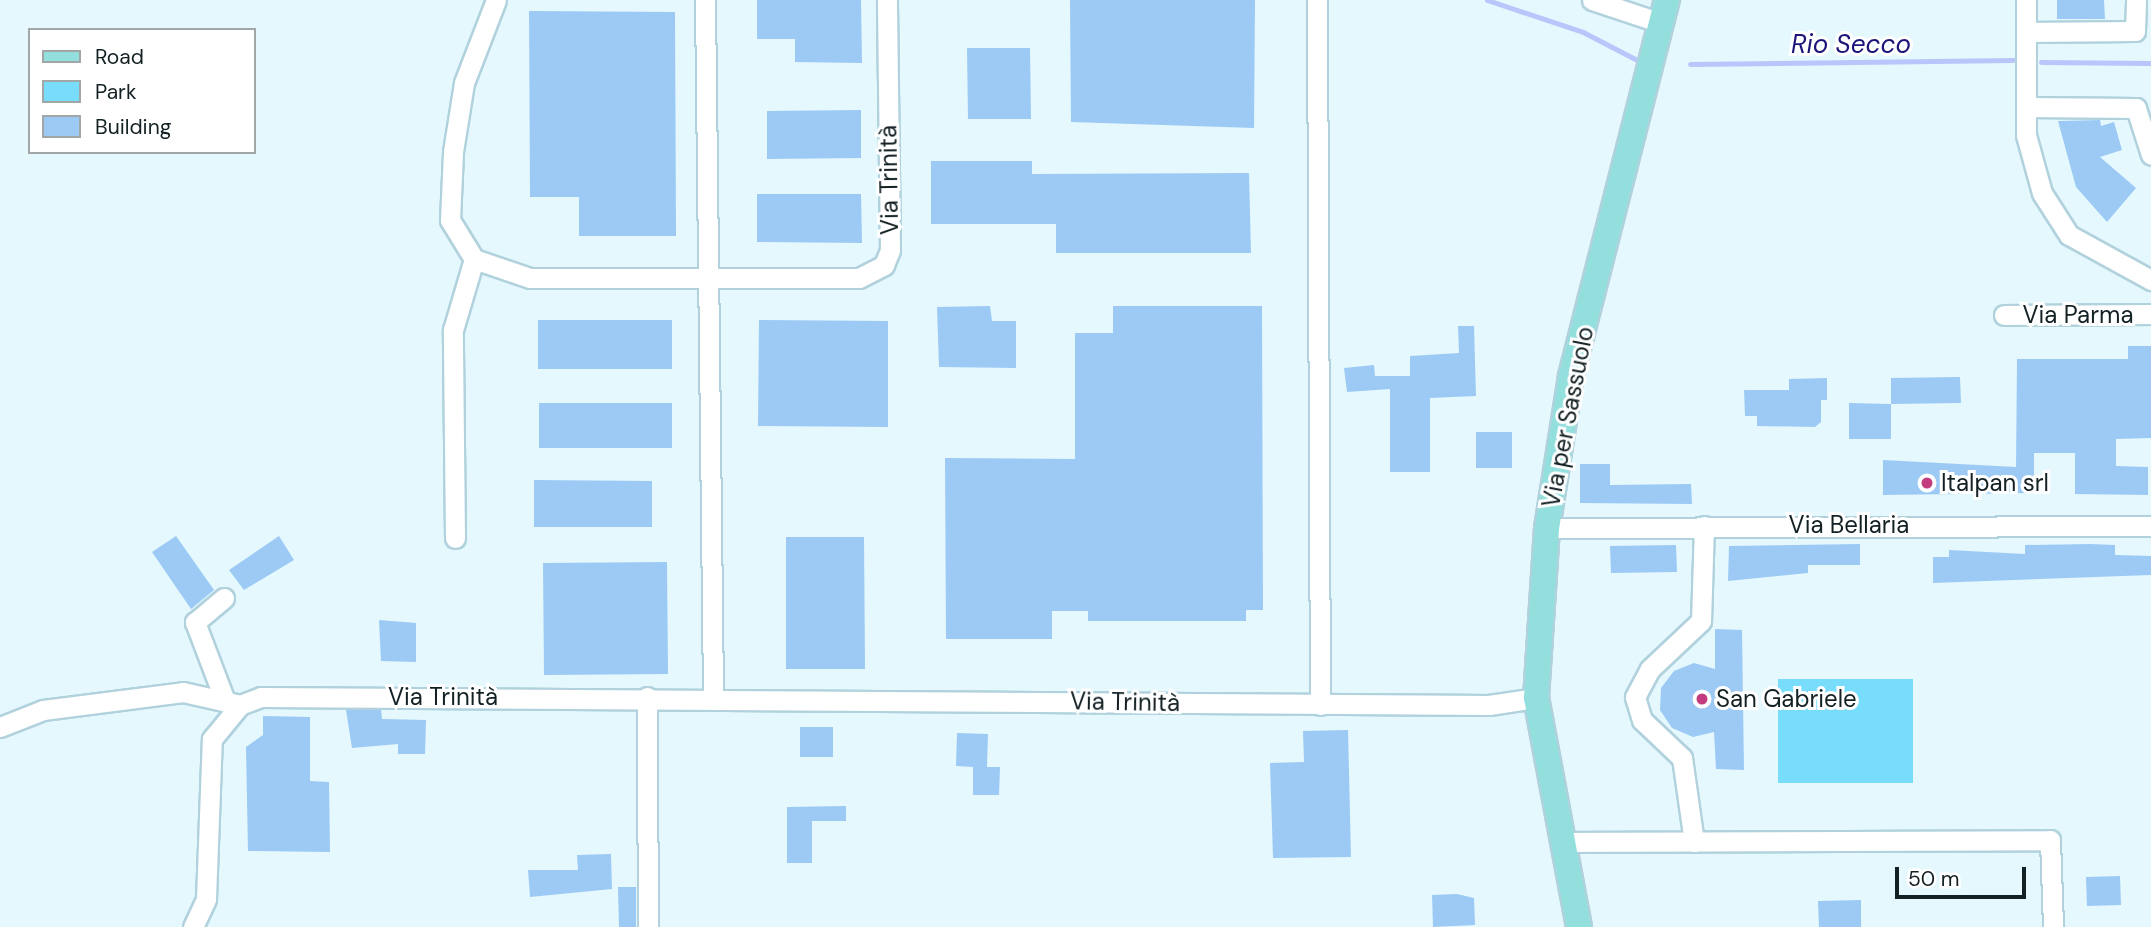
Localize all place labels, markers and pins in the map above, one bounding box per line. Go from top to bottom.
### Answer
place label: Italpan srl [1941,469,2049,497]
marker: Italpan srl [1919,475,1935,491]
place label: San Gabriele [1716,685,1857,713]
marker: San Gabriele [1694,691,1710,707]

